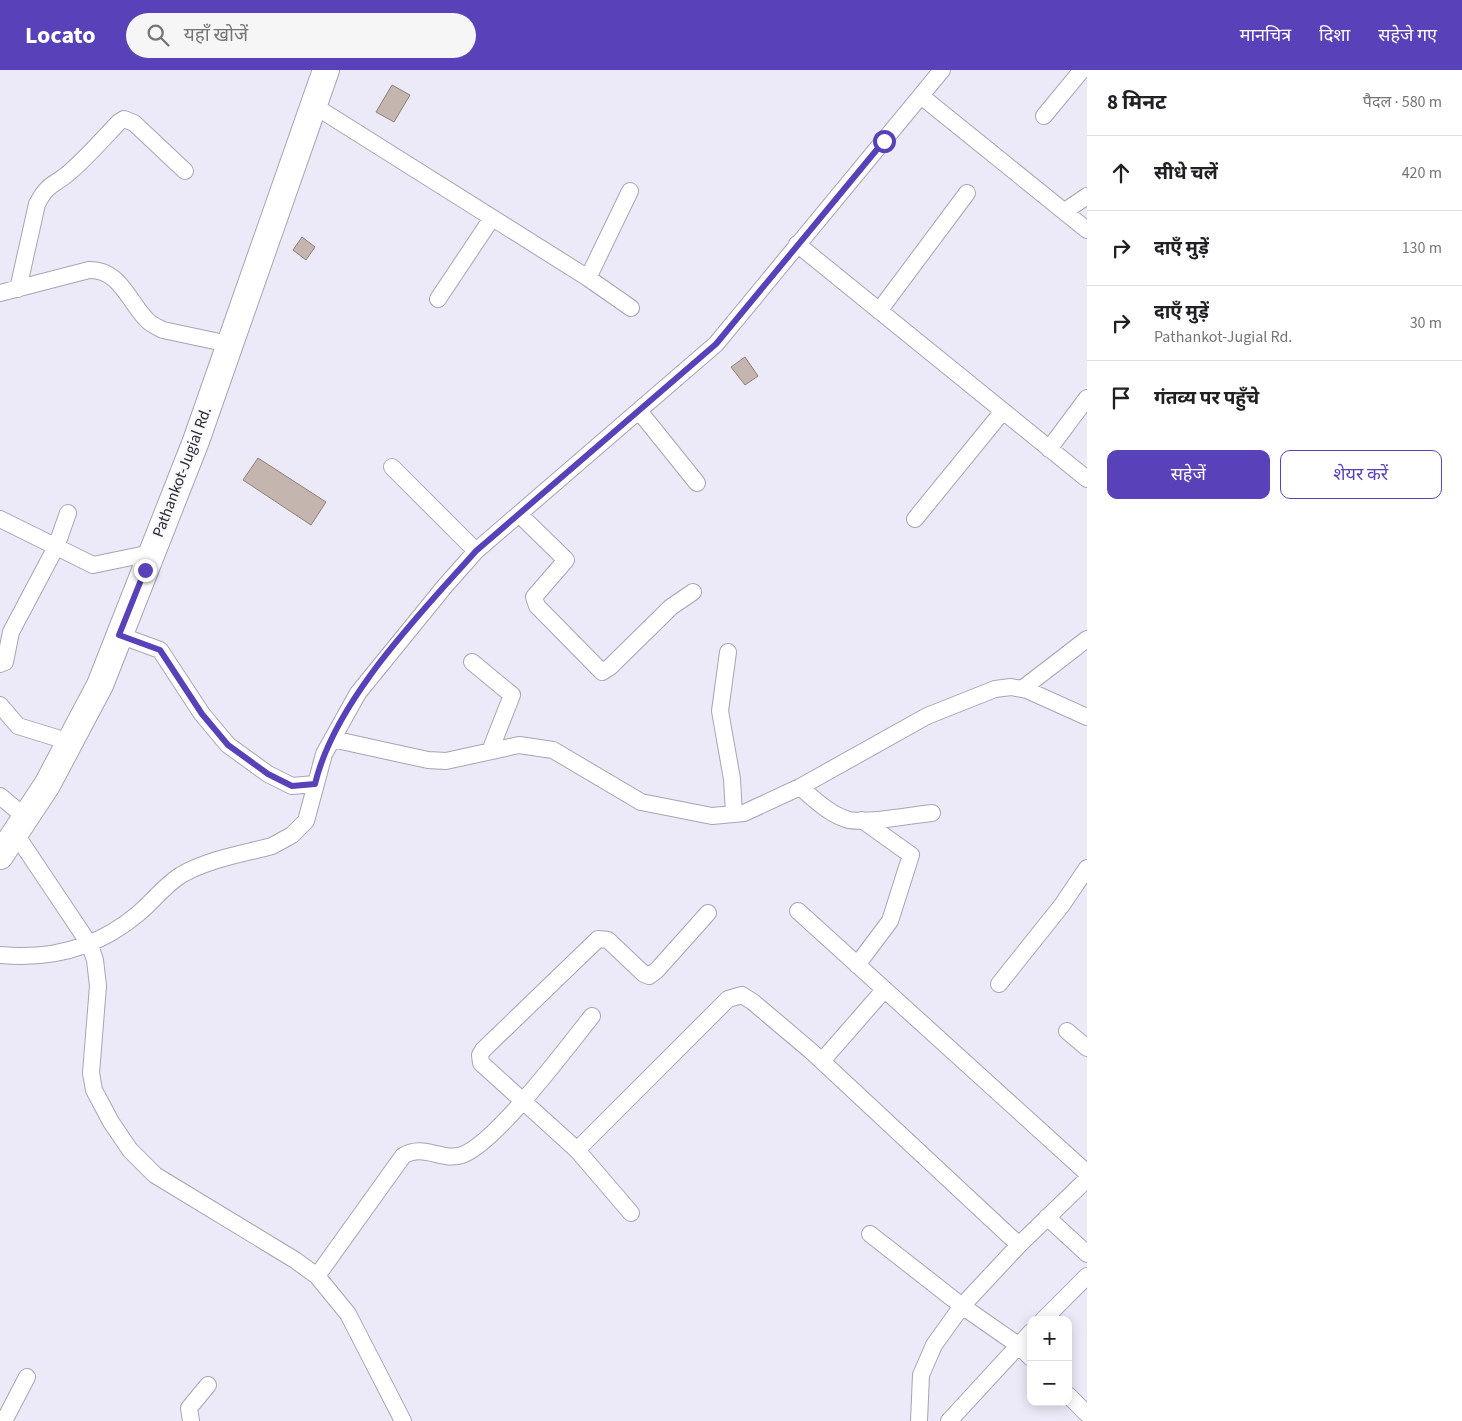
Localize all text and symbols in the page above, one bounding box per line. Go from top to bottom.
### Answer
search box [126,13,476,58]
text: Locato [25,18,96,53]
icon: search [144,21,172,49]
text: यहाँ खोजें [184,22,248,49]
text: मानचित्र [1240,23,1291,48]
text: दिशा [1319,23,1350,48]
text: सहेजे गए [1378,23,1437,48]
text: 8 मिनट [1107,87,1166,117]
text: पैदल · 580 m [1363,91,1442,113]
route start [873,130,896,153]
icon: ahead [1107,159,1135,187]
text: सीधे चलें [1154,160,1218,187]
text: 420 m [1402,162,1442,184]
icon: right [1107,234,1135,262]
text: दाएँ मुड़ें [1154,235,1209,262]
text: 130 m [1402,237,1442,259]
text: दाएँ मुड़ें [1154,299,1209,326]
icon: right [1107,309,1135,337]
text: 30 m [1410,312,1442,334]
text: Pathankot-Jugial Rd. [1154,326,1292,348]
icon: arrive [1107,384,1135,412]
text: गंतव्य पर पहुँचे [1154,385,1259,412]
street label: Pathankot-Jugial Rd. [147,403,217,541]
button: सहेजें [1107,450,1270,499]
button: शेयर करें [1280,450,1442,499]
route end [134,559,157,582]
map controls [1027,1316,1072,1406]
button: + [1027,1316,1072,1361]
button: − [1027,1361,1072,1406]

